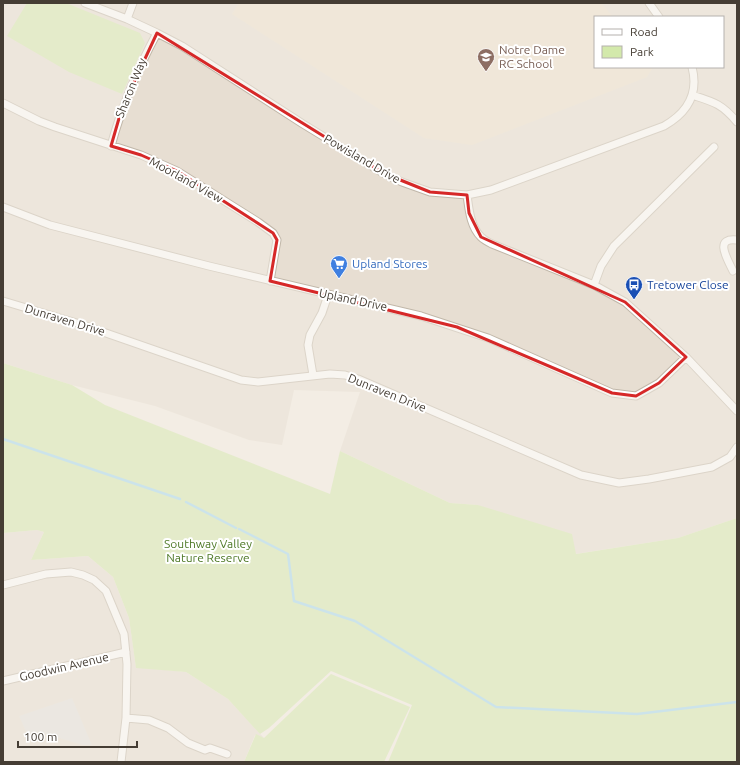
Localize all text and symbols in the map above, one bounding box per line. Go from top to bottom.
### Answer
legend [594,16,724,68]
text: Road [630,25,658,38]
place label: Notre Dame RC School [499,43,565,70]
text: Park [630,45,654,58]
school or university icon: Notre Dame RC School [476,47,496,72]
street label: Sharon Way [113,56,148,120]
street label: Powisland Drive [322,131,403,186]
street label: Moorland View [147,154,226,205]
supermarket icon: Upland Stores [329,254,349,279]
place label: Upland Stores [352,257,428,270]
bus stop icon: Tretower Close [624,275,644,300]
place label: Tretower Close [647,278,729,291]
street label: Upland Drive [318,286,388,313]
street label: Dunraven Drive [23,301,107,338]
street label: Dunraven Drive [346,371,428,414]
park label: Southway Valley Nature Reserve [164,537,252,564]
street label: Goodwin Avenue [18,650,110,683]
scale bar [18,723,137,749]
text: 100 m [24,730,57,743]

